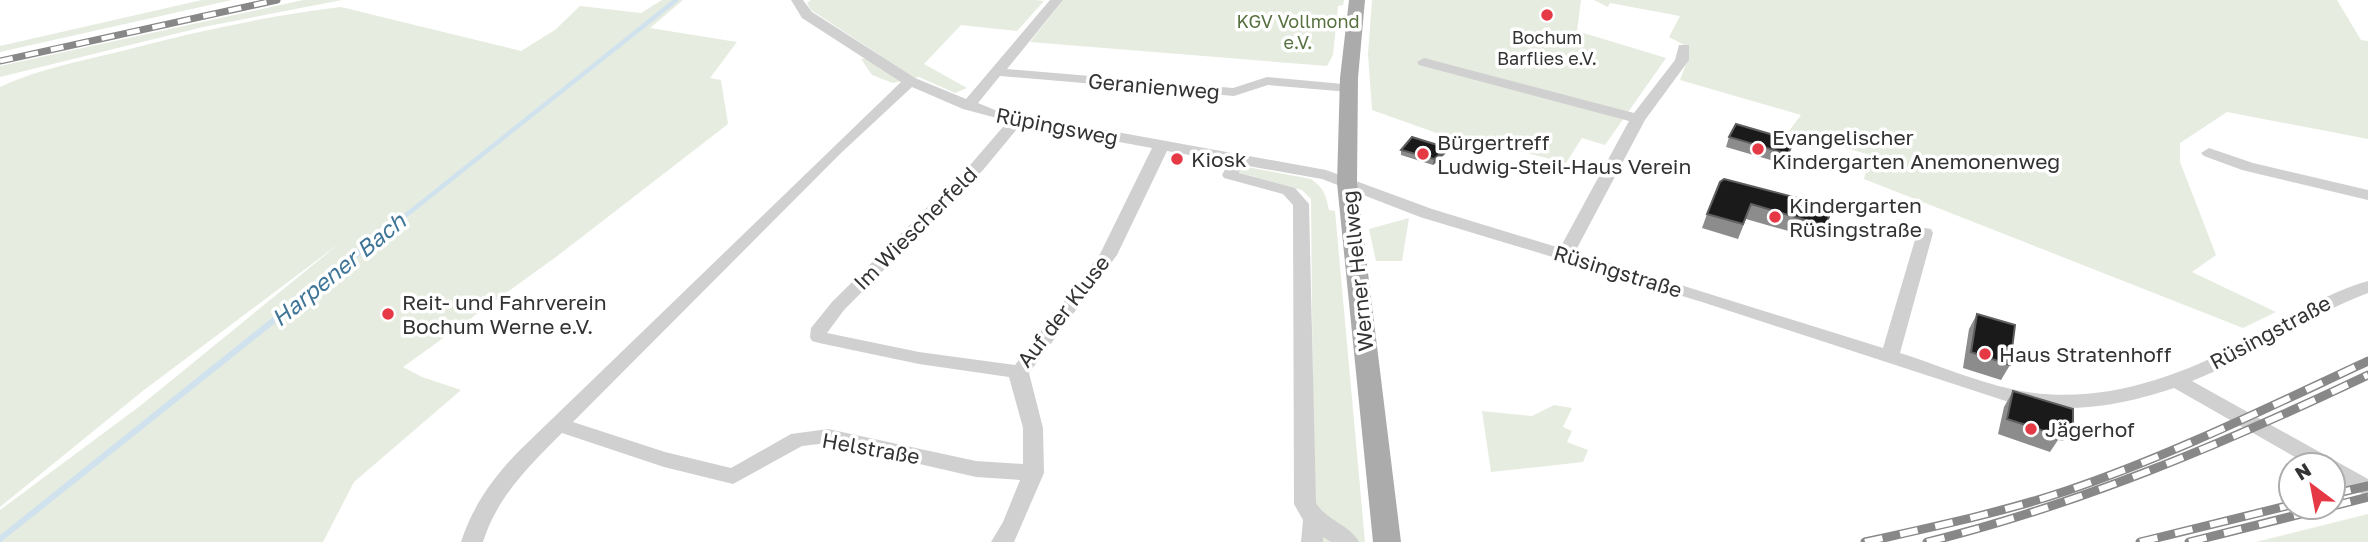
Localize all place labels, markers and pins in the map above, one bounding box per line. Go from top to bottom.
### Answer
marker: Bochum Barflies e.V. [1539,7,1555,23]
place label: Bochum Barflies e.V. [1497,26,1597,69]
place label: Evangelischer Kindergarten Anemonenweg [1772,124,2060,174]
place label: Bürgertreff Ludwig-Steil-Haus Verein [1437,129,1691,179]
marker: Evangelischer Kindergarten Anemonenweg [1750,141,1766,157]
place label: Kiosk [1191,146,1247,172]
marker: Bürgertreff Ludwig-Steil-Haus Verein [1415,146,1431,162]
marker: Kiosk [1169,151,1185,167]
place label: Kindergarten Rüsingstraße [1789,192,1922,242]
marker: Kindergarten Rüsingstraße [1767,209,1783,225]
place label: Reit- und Fahrverein Bochum Werne e.V. [402,289,607,339]
marker: Reit- und Fahrverein Bochum Werne e.V. [380,306,396,322]
place label: Haus Stratenhoff [1999,341,2172,367]
marker: Haus Stratenhoff [1977,346,1993,362]
place label: Jägerhof [2045,416,2135,442]
marker: Jägerhof [2023,421,2039,437]

